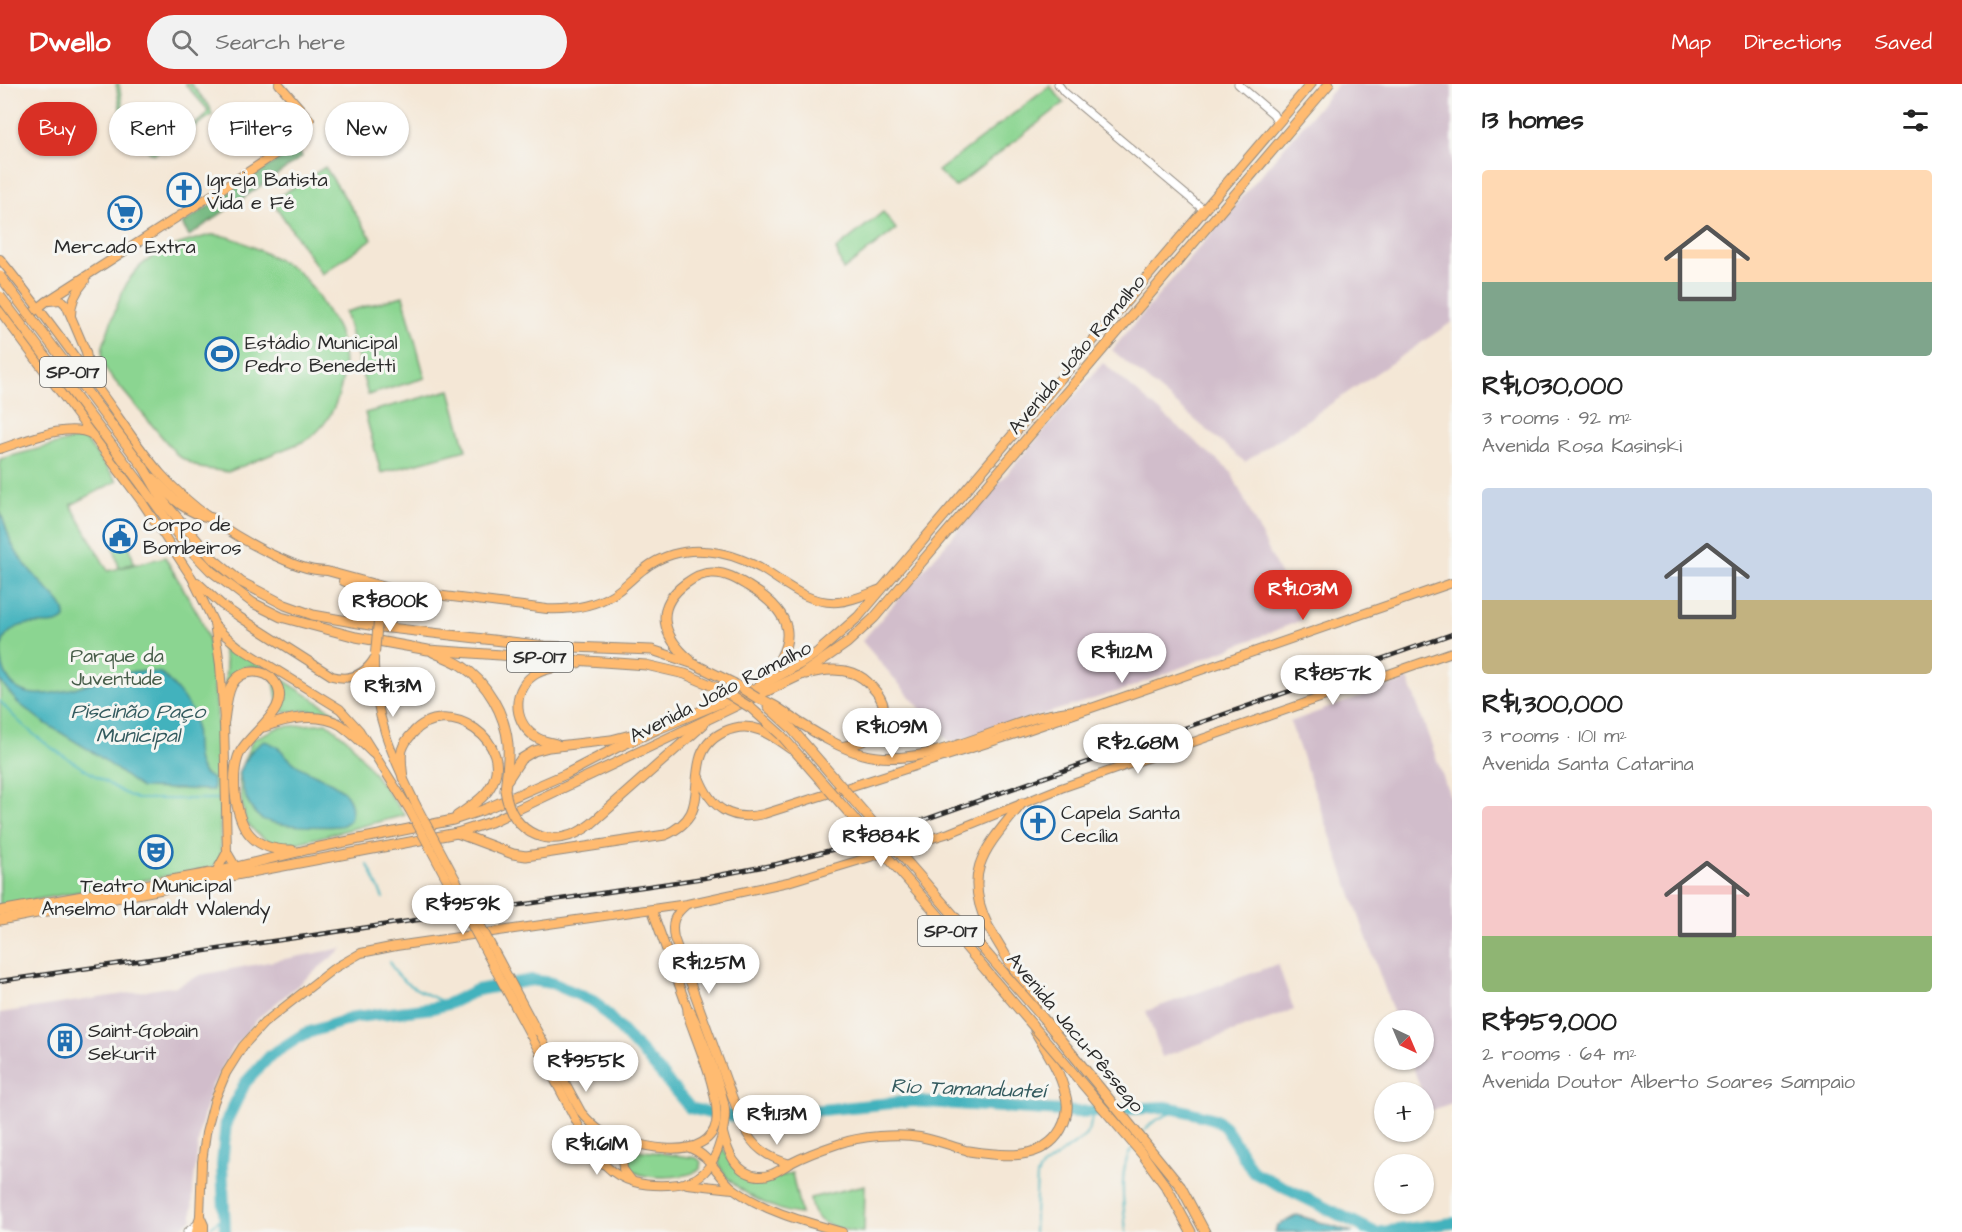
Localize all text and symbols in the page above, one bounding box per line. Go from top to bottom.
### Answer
search box [147,15,567,69]
text: Dwello [30,23,111,62]
icon: search [168,26,201,59]
text: Search here [216,27,345,58]
text: Map [1671,28,1711,57]
text: Directions [1744,28,1842,57]
text: Saved [1875,28,1932,57]
chip: Buy [18,102,97,156]
chip: Rent [109,102,196,156]
chip: Filters [208,102,313,156]
chip: New [325,102,409,156]
text: 13 homes [1482,102,1584,138]
icon: filters [1899,104,1932,137]
place label: Igreja Batista Vida e Fé [207,166,328,217]
church icon: Igreja Batista Vida e Fé [166,172,202,208]
supermarket icon: Mercado Extra [107,195,143,231]
icon: home [1653,209,1761,317]
place label: Mercado Extra [54,233,196,261]
street label: Avenida João Ramalho [1001,269,1152,441]
place label: Estádio Municipal Pedro Benedetti [245,329,398,380]
sports icon: Estádio Municipal Pedro Benedetti [204,336,240,372]
road number: SP-017 [40,357,106,387]
text: R$1,030,000 [1482,368,1623,404]
text: 3 rooms · 92 m² [1482,404,1632,432]
text: Avenida Rosa Kasinski [1482,432,1682,460]
place label: Corpo de Bombeiros [143,511,241,562]
public building icon: Corpo de Bombeiros [102,518,138,554]
icon: home [1653,527,1761,635]
pin: R$1.03M [1248,570,1358,621]
text: R$1.03M [1268,575,1338,603]
pin: R$800K [341,582,439,633]
text: R$800K [352,587,428,615]
pin: R$1.12M [1067,633,1177,684]
street label: Avenida João Ramalho [624,634,816,750]
text: R$1.12M [1091,638,1153,666]
park label: Parque da Juventude [70,642,164,693]
road number: SP-017 [507,642,573,672]
pin: R$857K [1284,655,1382,706]
text: R$857K [1295,660,1371,688]
pin: R$1.3M [344,667,442,718]
text: R$1.3M [364,672,422,700]
text: R$1,300,000 [1482,686,1623,722]
water label: Piscinão Paço Municipal [71,697,207,750]
pin: R$1.09M [837,708,947,759]
text: R$1.09M [856,713,928,741]
text: 3 rooms · 101 m² [1482,722,1627,750]
pin: R$2.68M [1083,724,1193,775]
text: R$2.68M [1097,729,1179,757]
text: Avenida Santa Catarina [1482,750,1694,778]
place label: Capela Santa Cecília [1061,799,1180,850]
church icon: Capela Santa Cecília [1020,805,1056,841]
pin: R$884K [832,817,930,868]
text: R$884K [842,822,920,850]
theatre icon: Teatro Municipal Anselmo Haraldt Walendy [138,834,174,870]
icon: home [1653,845,1761,953]
place label: Teatro Municipal Anselmo Haraldt Walendy [42,872,270,924]
pin: R$959K [414,885,512,936]
text: R$959K [426,890,500,918]
road number: SP-017 [918,916,984,946]
pin: R$1.25M [654,944,764,995]
street label: Avenida Jacu-Pêssego [999,947,1151,1119]
text: R$1.25M [673,949,745,977]
text: R$959,000 [1482,1004,1617,1040]
north arrow [1374,1010,1434,1070]
map controls [1374,1010,1434,1214]
place label: Saint-Gobain Sekurit [88,1017,198,1068]
building icon: Saint-Gobain Sekurit [47,1023,83,1059]
text: 2 rooms · 64 m² [1482,1040,1637,1068]
pin: R$955K [537,1042,635,1093]
text: R$955K [547,1047,625,1075]
text: Avenida Doutor Alberto Soares Sampaio [1482,1068,1855,1096]
water label: Rio Tamanduateí [890,1071,1050,1106]
button: + [1374,1082,1434,1142]
pin: R$1.13M [722,1095,832,1146]
text: R$1.13M [747,1100,807,1128]
pin: R$1.61M [542,1125,652,1176]
text: R$1.61M [566,1130,628,1158]
button: − [1374,1154,1434,1214]

